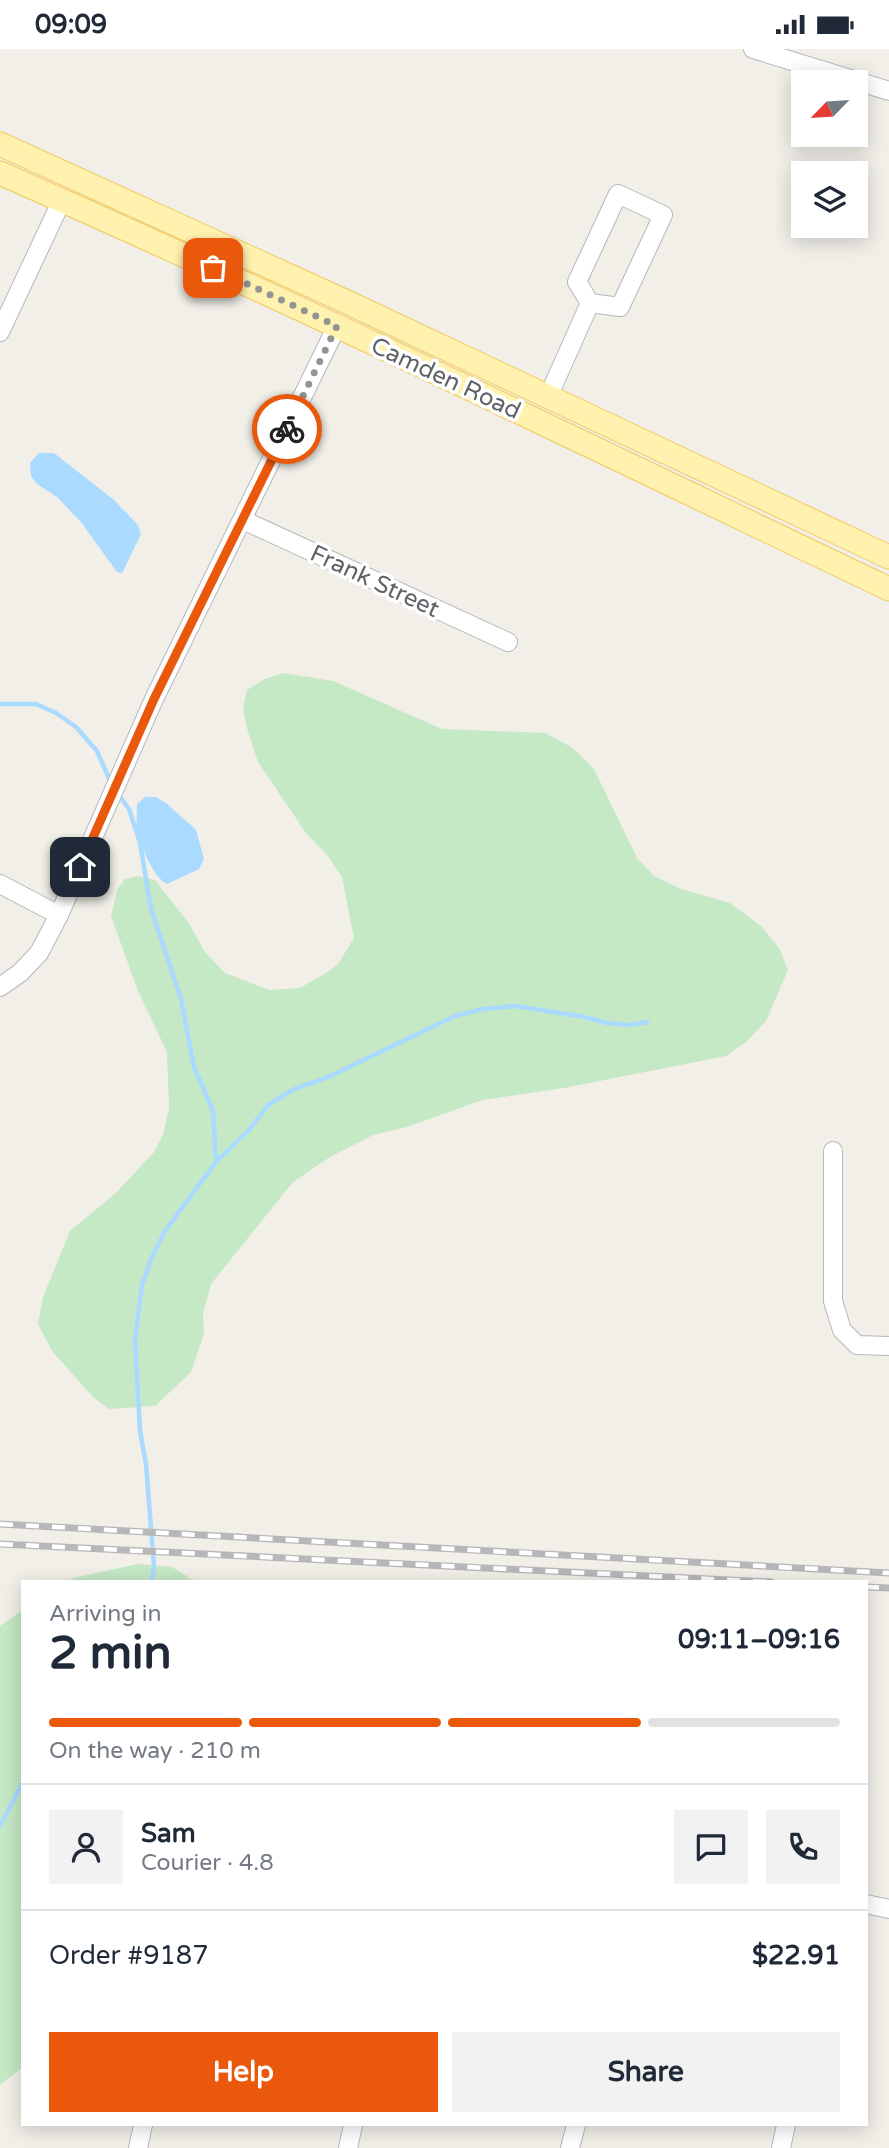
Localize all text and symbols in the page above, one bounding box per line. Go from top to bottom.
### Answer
text: 09:09 [35,9,107,40]
north arrow [791,70,868,147]
map controls [791,70,868,238]
button: layers [791,161,868,238]
pin [183,238,243,298]
icon: bag [194,249,232,287]
street label: Camden Road [366,331,525,426]
courier [252,394,322,464]
icon: bike [268,410,306,448]
street label: Frank Street [306,539,444,624]
pin [50,837,110,897]
icon: home [61,848,99,886]
text: Arriving in [49,1600,162,1628]
text: 09:11–09:16 [678,1624,840,1655]
text: 2 min [49,1626,172,1681]
text: On the way · 210 m [49,1737,261,1765]
button: person [49,1810,123,1884]
button: chat [674,1810,748,1884]
button: phone [766,1810,840,1884]
text: Sam [141,1818,196,1849]
text: Courier · 4.8 [141,1849,274,1877]
text: Order #9187 [49,1940,209,1971]
text: $22.91 [752,1940,840,1971]
button: Help [49,2032,438,2112]
button: Share [452,2032,840,2112]

